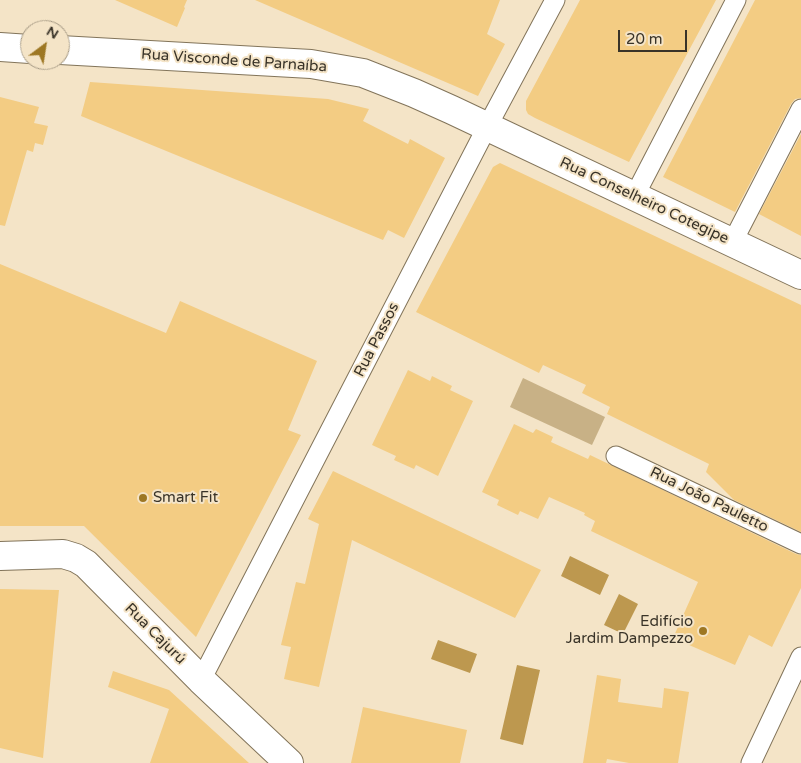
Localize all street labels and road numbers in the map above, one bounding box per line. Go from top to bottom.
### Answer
street label: Rua Visconde de Parnaíba [140,46,328,76]
street label: Rua Conselheiro Cotegipe [557,154,731,248]
street label: Rua Passos [351,300,403,380]
street label: Rua João Pauletto [647,464,771,536]
street label: Rua Cajurú [121,600,189,668]

